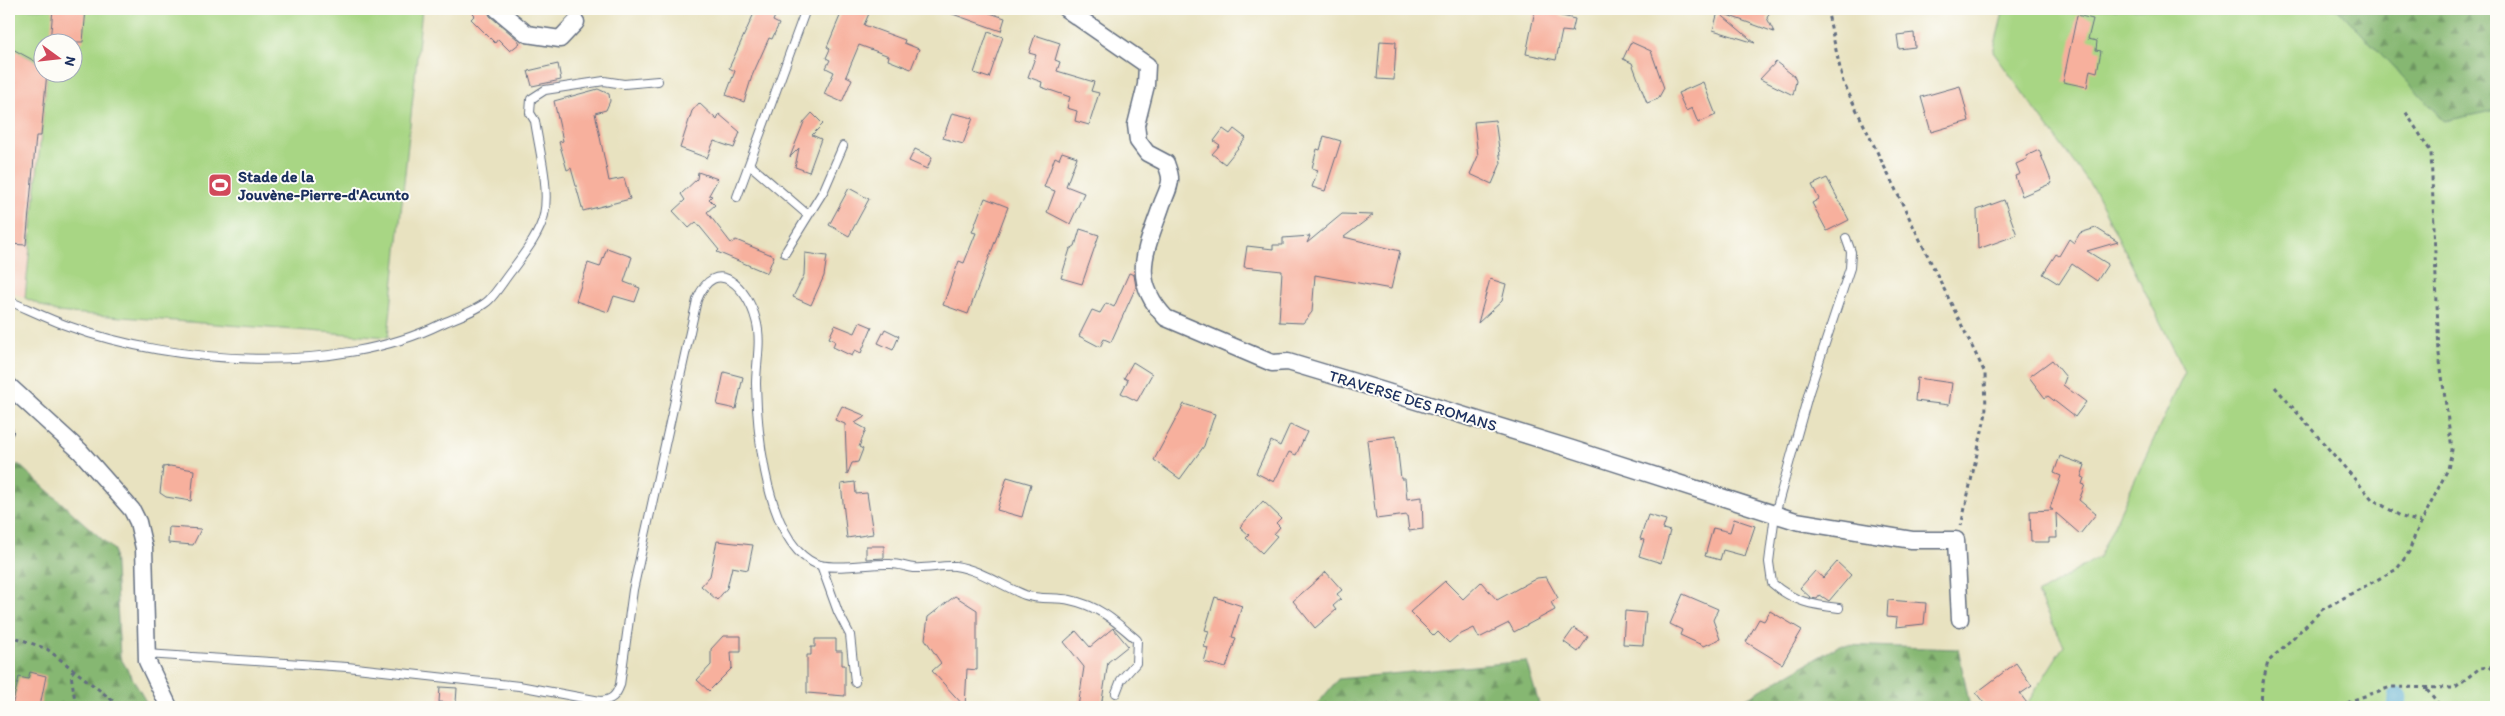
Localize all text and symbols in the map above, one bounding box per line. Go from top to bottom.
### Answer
north arrow [32,32,82,82]
text: N [61,54,80,68]
place label: Stade de la Jouvène-Pierre-d'Acunto [237,167,409,204]
sports icon: Stade de la Jouvène-Pierre-d'Acunto [207,172,233,198]
street label: TRAVERSE DES ROMANS [1327,366,1499,435]

